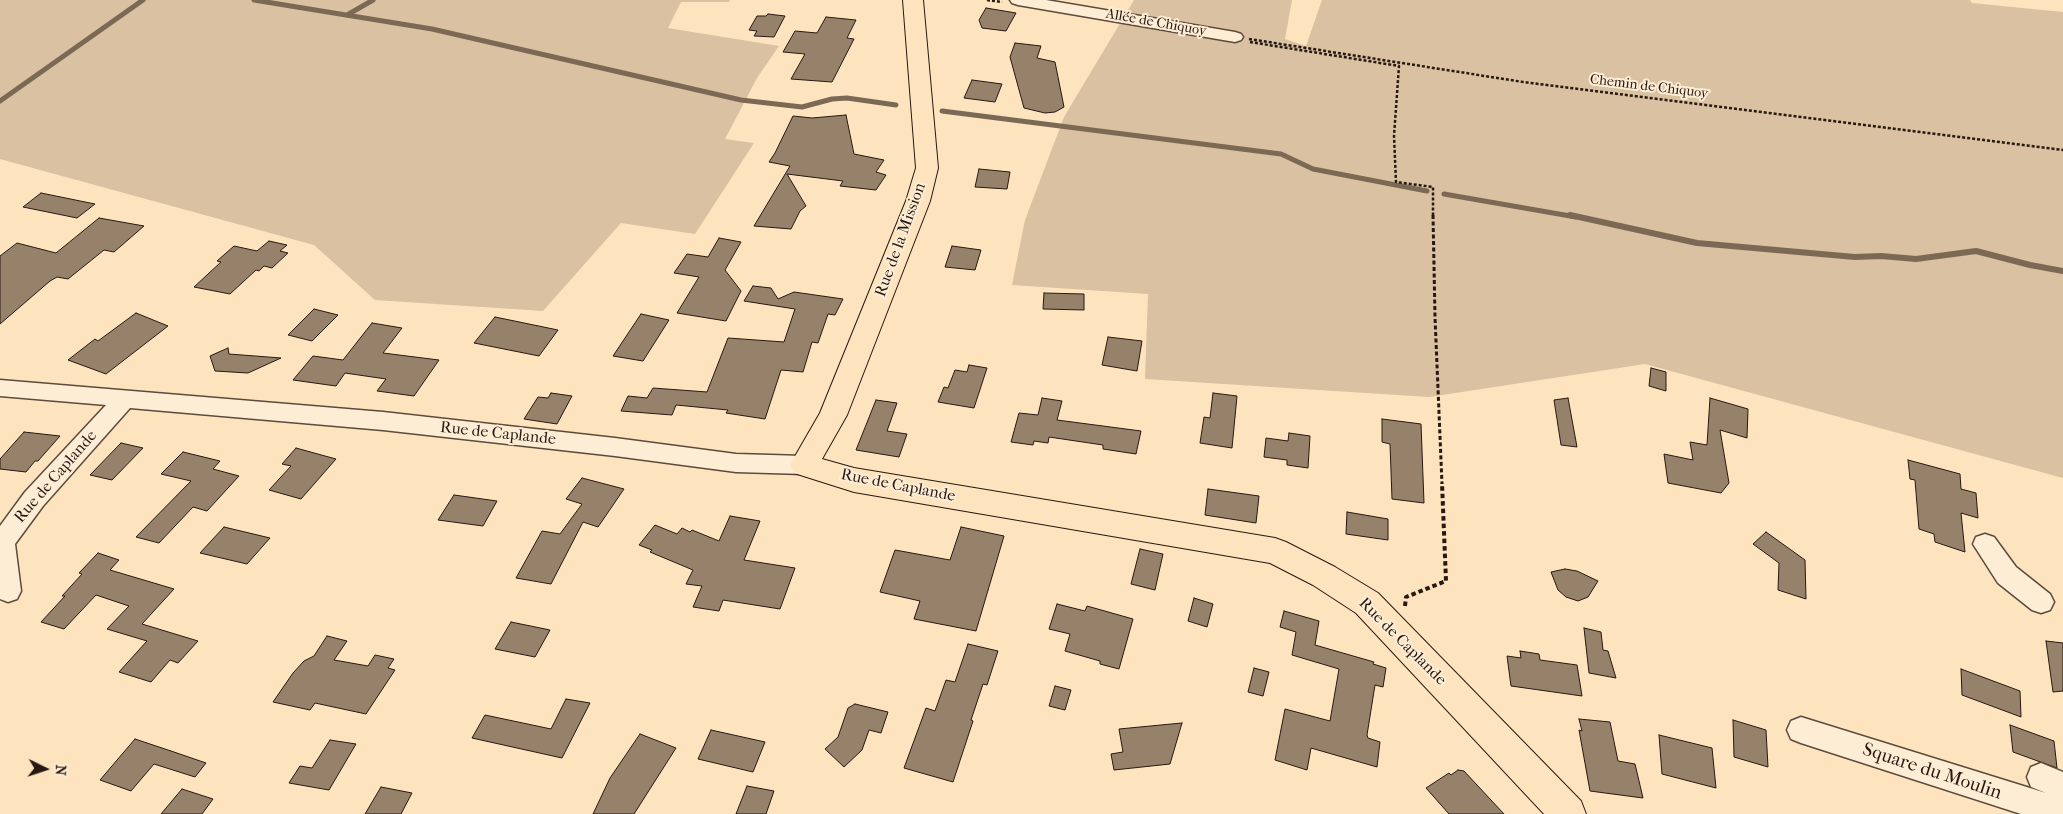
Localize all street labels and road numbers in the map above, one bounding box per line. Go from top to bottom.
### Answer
street label: Allée de Chiquoy [1104,6,1208,40]
street label: Chemin de Chiquoy [1589,71,1709,103]
street label: Rue de la Mission [871,180,931,300]
street label: Rue de Caplande [439,418,557,450]
street label: Rue de Caplande [11,427,101,527]
street label: Rue de Caplande [839,465,957,507]
street label: Rue de Caplande [1354,594,1450,690]
street label: Square du Moulin [1860,739,2004,805]

